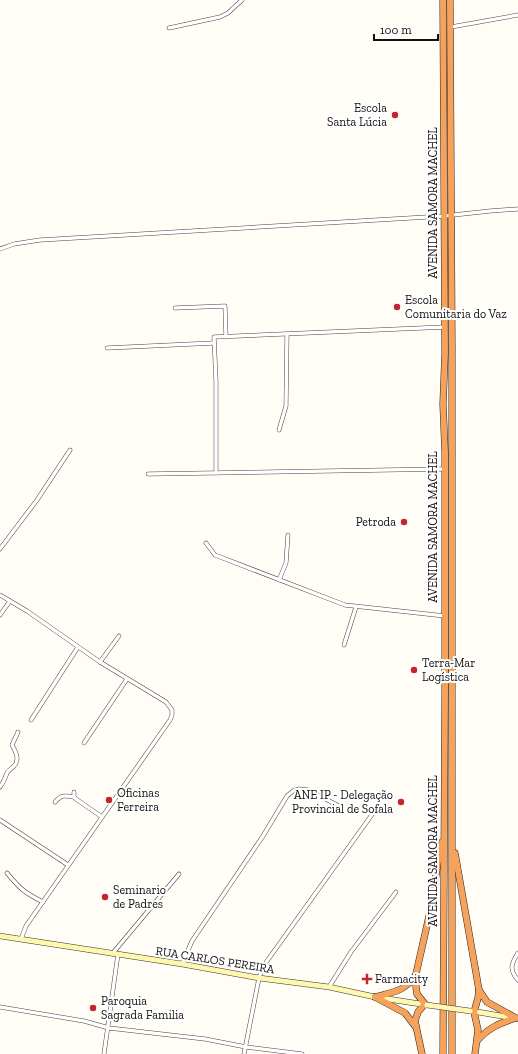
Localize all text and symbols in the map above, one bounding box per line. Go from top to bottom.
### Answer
scale bar [374,16,438,42]
text: 100 m [380,23,412,37]
place label: Escola Santa Lúcia [327,101,387,129]
marker: Escola Santa Lúcia [390,110,400,120]
street label: AVENIDA SAMORA MACHEL [426,127,440,279]
place label: Escola Comunitaria do Vaz [405,293,507,321]
marker: Escola Comunitaria do Vaz [392,302,402,312]
street label: AVENIDA SAMORA MACHEL [426,451,440,603]
place label: Petroda [356,515,396,529]
marker: Petroda [399,517,409,527]
place label: Terra-Mar Logística [422,656,475,684]
marker: Terra-Mar Logística [409,665,419,675]
street label: AVENIDA SAMORA MACHEL [426,775,440,927]
place label: Oficinas Ferreira [117,786,159,814]
place label: ANE IP - Delegação Provincial de Sofala [292,788,393,816]
marker: Oficinas Ferreira [104,795,114,805]
marker: ANE IP - Delegação Provincial de Sofala [396,797,406,807]
place label: Seminario de Padres [113,883,166,911]
marker: Seminario de Padres [100,892,110,902]
street label: RUA CARLOS PEREIRA [155,944,276,976]
place label: Farmacity [375,972,429,986]
marker: Farmacity [362,974,372,984]
place label: Paroquia Sagrada Familia [101,994,184,1022]
marker: Paroquia Sagrada Familia [88,1003,98,1013]

